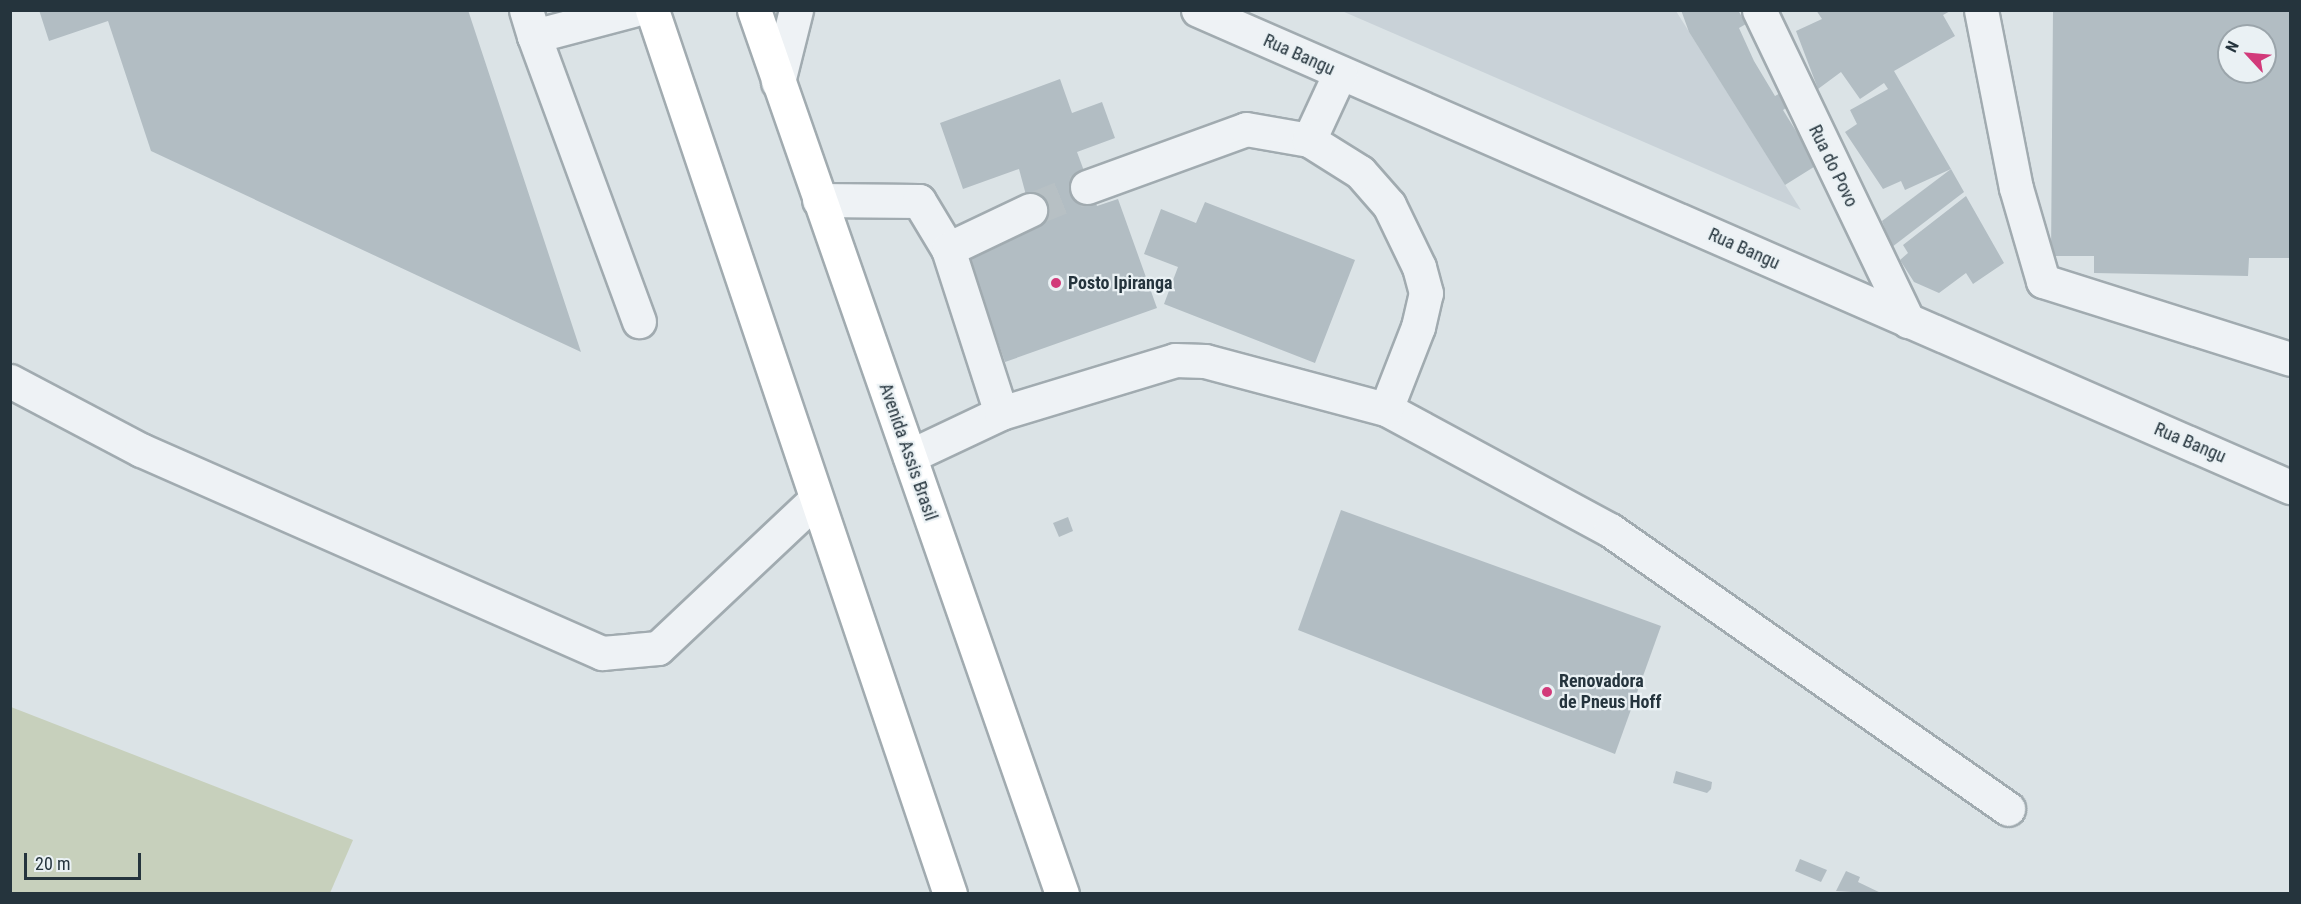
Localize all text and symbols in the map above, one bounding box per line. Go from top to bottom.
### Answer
north arrow [2217,24,2277,84]
street label: Rua Bangu [1260,30,1338,80]
text: N [2221,38,2243,55]
street label: Rua do Povo [1804,122,1862,210]
street label: Rua Bangu [1705,224,1783,274]
place label: Posto Ipiranga [1068,272,1172,294]
marker: Posto Ipiranga [1049,276,1063,290]
street label: Avenida Assis Brasil [874,380,942,524]
street label: Rua Bangu [2151,418,2229,468]
place label: Renovadora de Pneus Hoff [1559,671,1661,714]
marker: Renovadora de Pneus Hoff [1540,685,1554,699]
scale bar [27,841,144,879]
text: 20 m [35,853,70,874]

